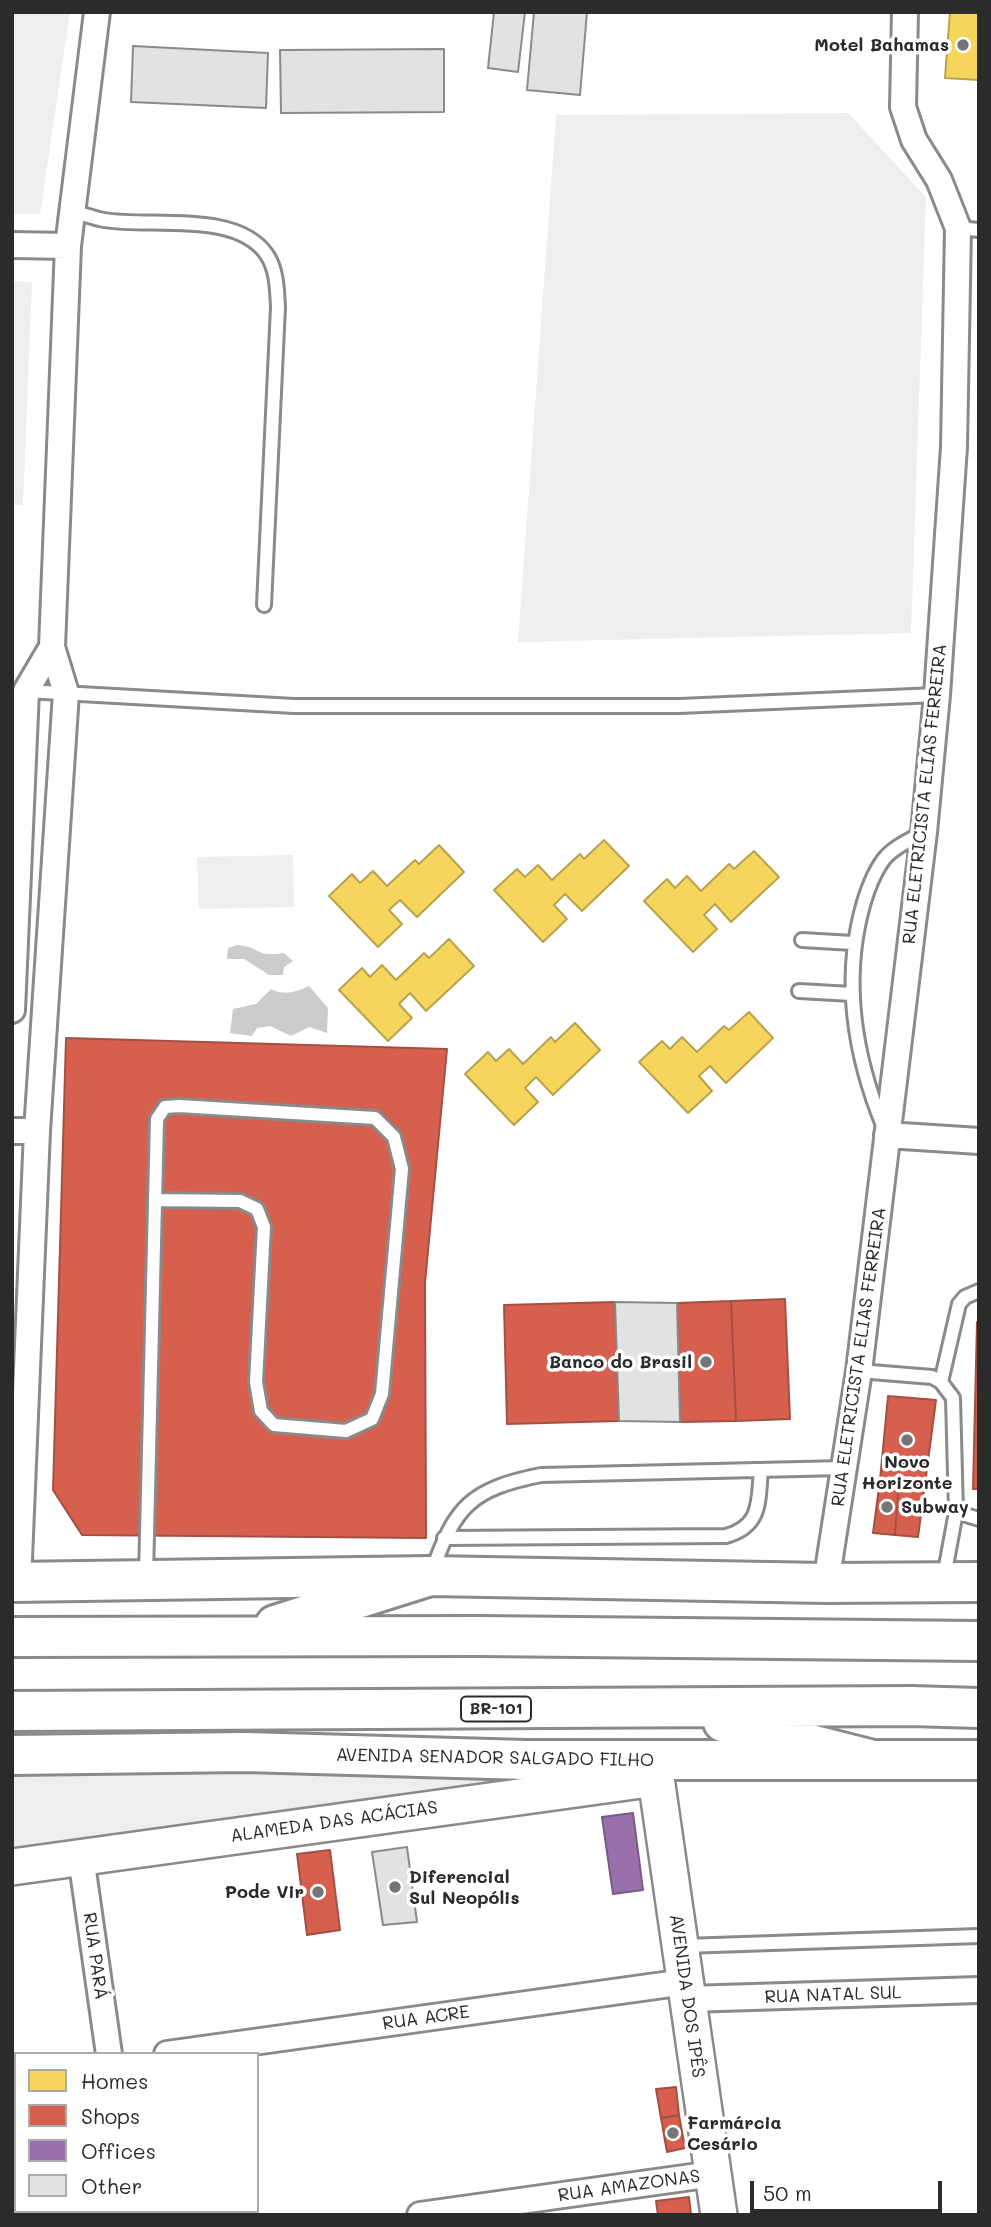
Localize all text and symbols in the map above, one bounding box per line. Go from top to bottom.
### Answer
place label: Motel Bahamas [814,34,949,56]
marker: Motel Bahamas [955,37,971,53]
street label: RUA ELETRICISTA ELIAS FERREIRA [898,643,952,945]
street label: RUA ELETRICISTA ELIAS FERREIRA [827,1206,891,1508]
place label: Banco do Brasil [549,1351,692,1373]
marker: Banco do Brasil [698,1354,714,1370]
marker: Novo Horizonte [899,1432,915,1448]
place label: Novo Horizonte [861,1451,953,1494]
place label: Subway [901,1496,969,1518]
marker: Subway [879,1499,895,1515]
road number: BR-101 [461,1696,531,1722]
street label: AVENIDA SENADOR SALGADO FILHO [336,1744,654,1772]
street label: ALAMEDA DAS ACÁCIAS [229,1797,439,1847]
place label: Diferencial Sul Neopólis [409,1866,520,1909]
marker: Diferencial Sul Neopólis [387,1879,403,1895]
place label: Pode Vir [225,1881,304,1903]
marker: Pode Vir [310,1884,326,1900]
street label: RUA PARÁ [78,1911,112,2001]
street label: AVENIDA DOS IPÊS [665,1913,709,2079]
street label: RUA NATAL SUL [764,1982,902,2008]
street label: RUA ACRE [381,2001,471,2035]
legend [14,2052,259,2213]
text: Homes [81,2067,148,2094]
text: Shops [81,2102,140,2129]
place label: Farmárcia Cesário [687,2112,782,2154]
marker: Farmárcia Cesário [665,2125,681,2141]
text: Offices [81,2137,156,2164]
street label: RUA AMAZONAS [557,2165,701,2207]
scale bar [753,2168,946,2212]
text: Other [81,2172,142,2199]
text: 50 m [763,2179,812,2206]

